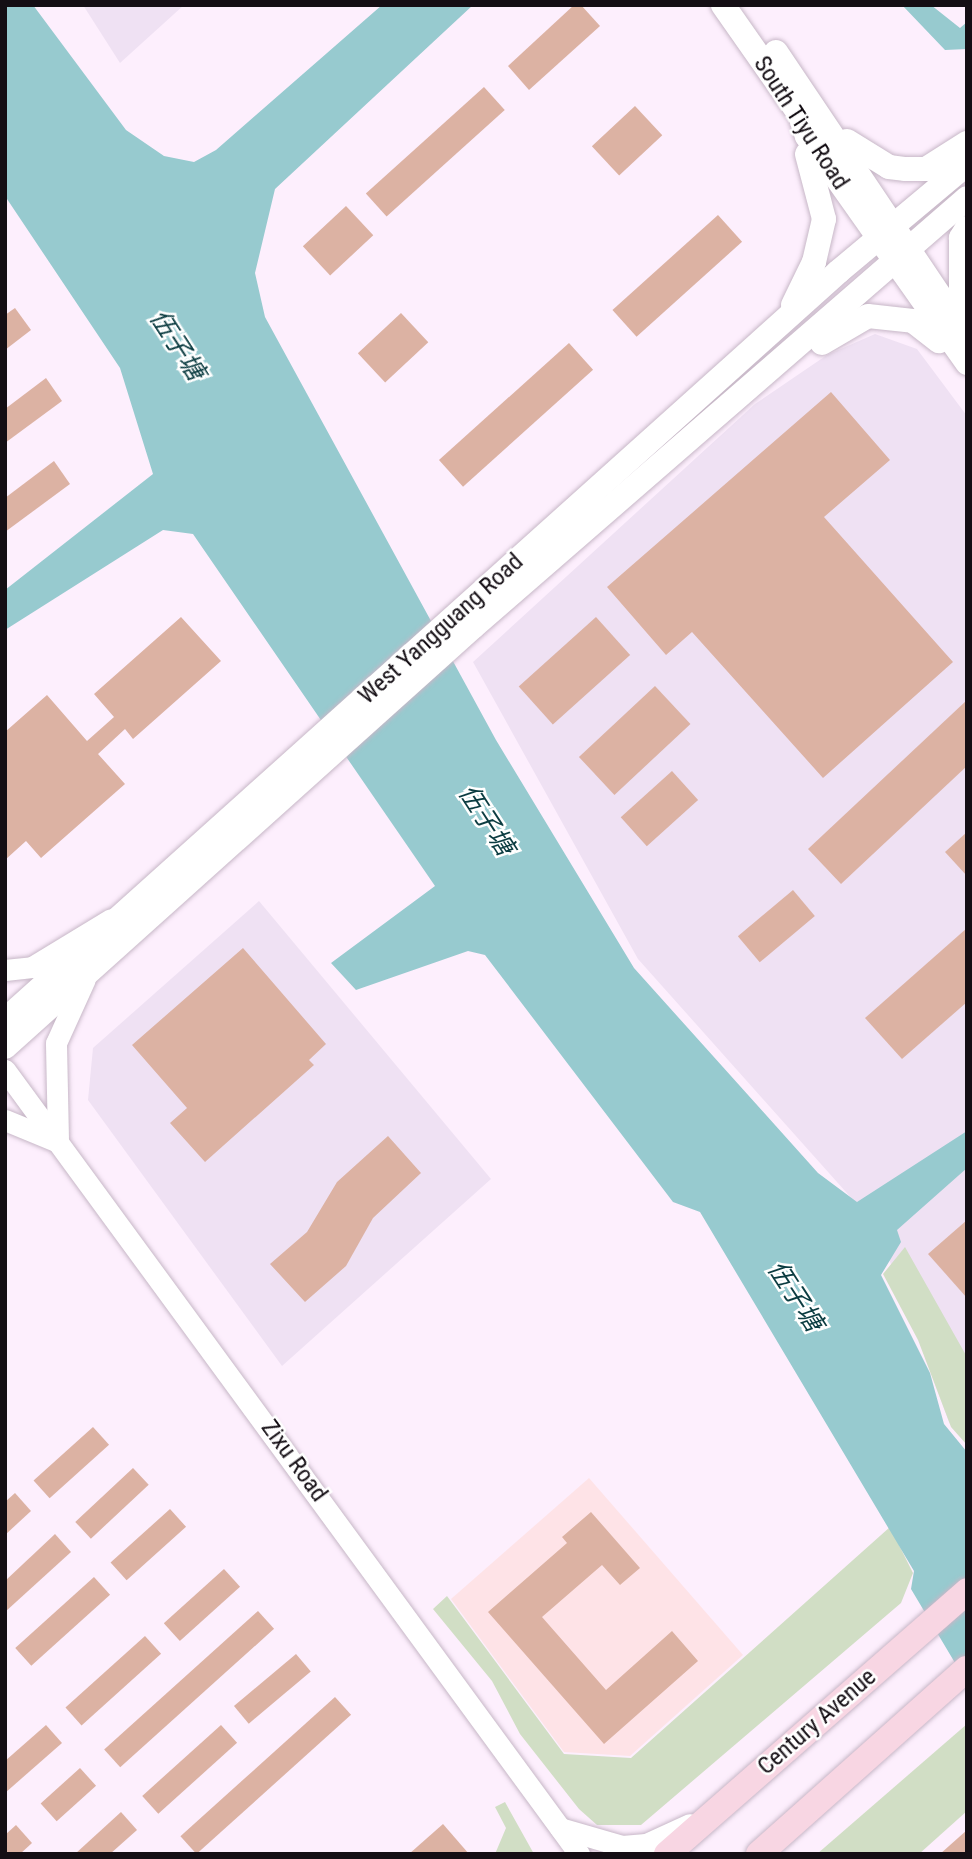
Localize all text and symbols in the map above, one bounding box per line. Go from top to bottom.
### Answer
street label: South Tiyu Road [747,51,855,195]
water label: 伍子塘 [143,304,211,386]
street label: West Yangguang Road [353,548,529,710]
water label: 伍子塘 [452,779,520,861]
water label: 伍子塘 [761,1255,829,1337]
street label: Zixu Road [255,1415,333,1507]
street label: Century Avenue [752,1663,882,1781]

